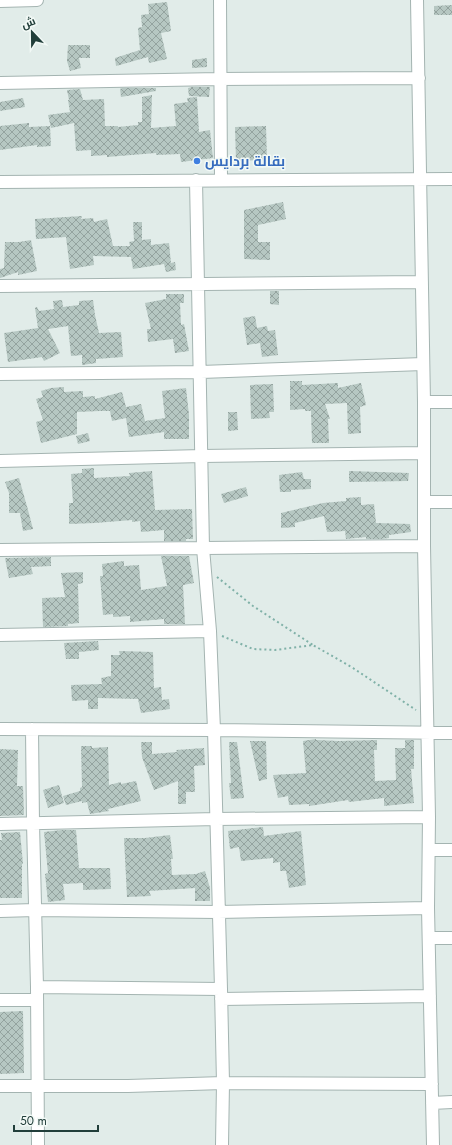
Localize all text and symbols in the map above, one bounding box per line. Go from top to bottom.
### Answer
north arrow [12,12,52,52]
text: ش [19,13,38,33]
place label: بقالة بردايس [205,151,285,171]
marker: بقالة بردايس [192,156,202,166]
scale bar [14,1107,98,1133]
text: 50 m [20,1112,47,1130]

